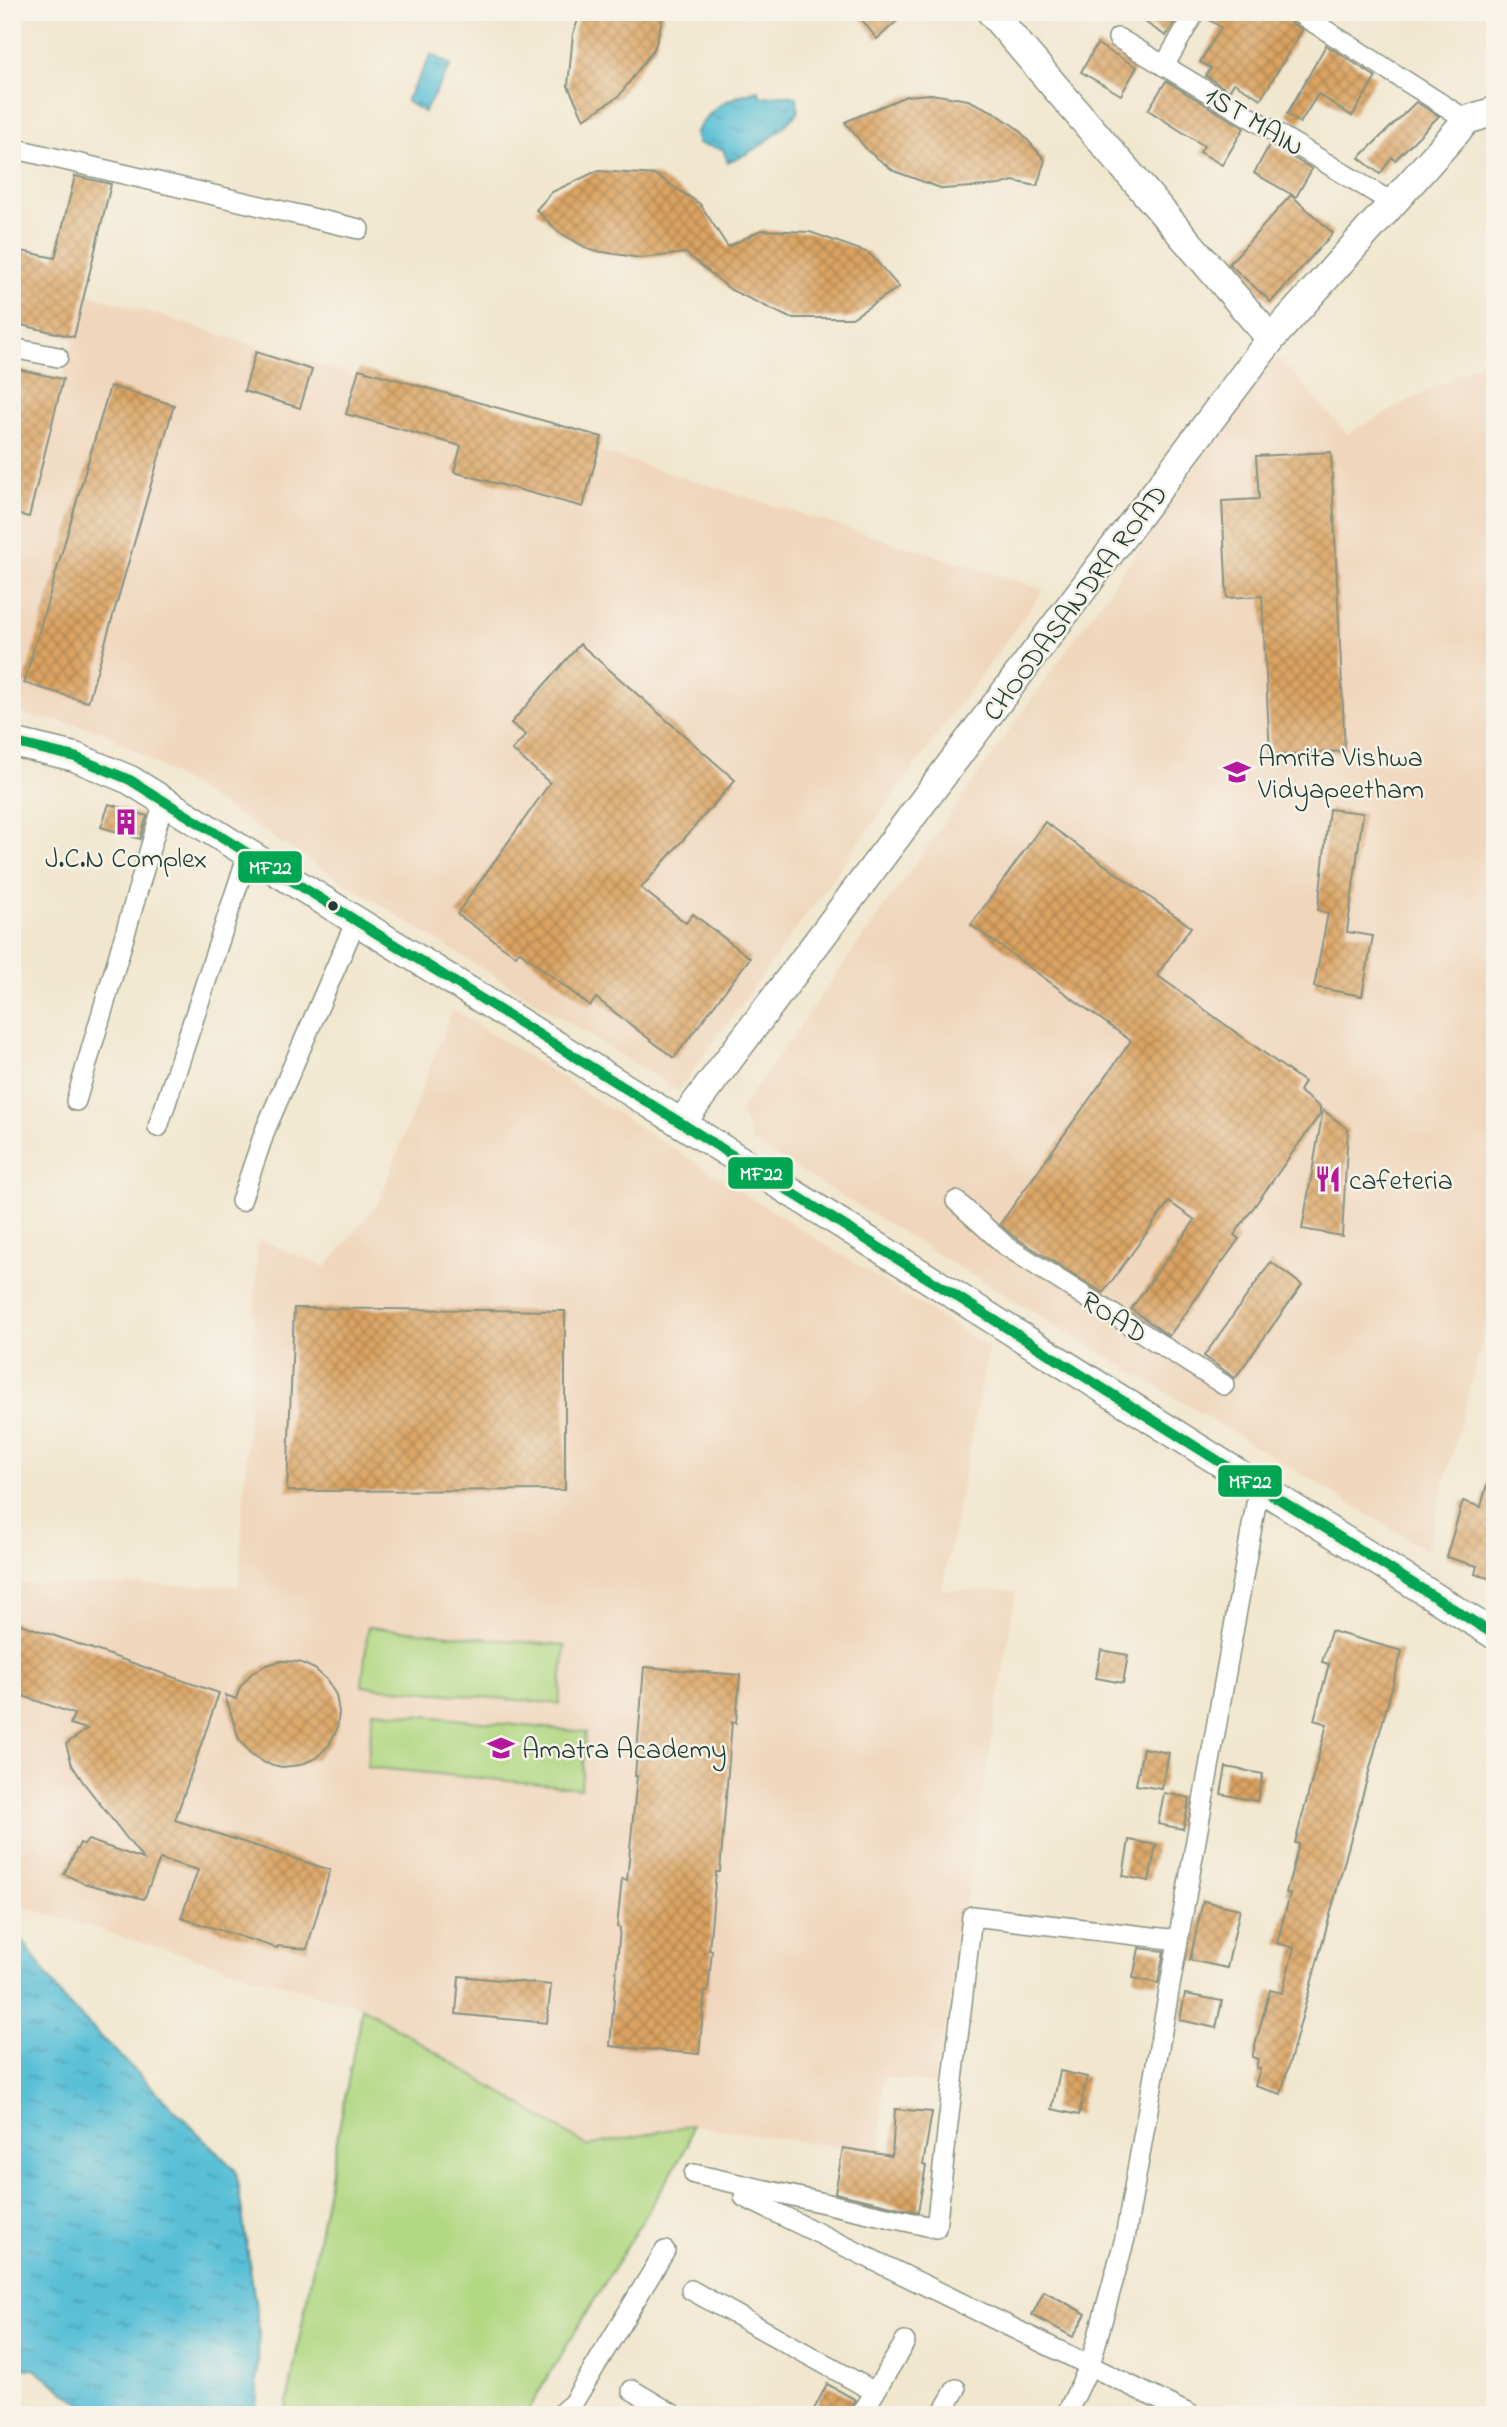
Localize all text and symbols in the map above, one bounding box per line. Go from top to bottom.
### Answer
street label: 1ST MAIN [1196,77,1311,169]
street label: CHOODASANDRA ROAD [974,477,1180,731]
place label: Amrita Vishwa Vidyapeetham [1257,739,1424,812]
school or university icon: Amrita Vishwa Vidyapeetham [1222,757,1252,787]
building icon: J.C.N Complex [111,807,141,837]
place label: J.C.N Complex [45,840,207,881]
line badge: MF22 [237,850,303,884]
text: MF22 [249,856,292,883]
unlabelled marker [326,899,340,913]
line badge: MF22 [727,1156,794,1190]
text: MF22 [740,1162,783,1189]
place label: cafeteria [1349,1162,1453,1203]
restaurant icon: cafeteria [1313,1164,1343,1194]
street label: ROAD [1072,1282,1154,1356]
line badge: MF22 [1217,1464,1283,1498]
text: MF22 [1229,1470,1272,1497]
place label: Amatra Academy [522,1731,727,1772]
school or university icon: Amatra Academy [486,1733,516,1763]

